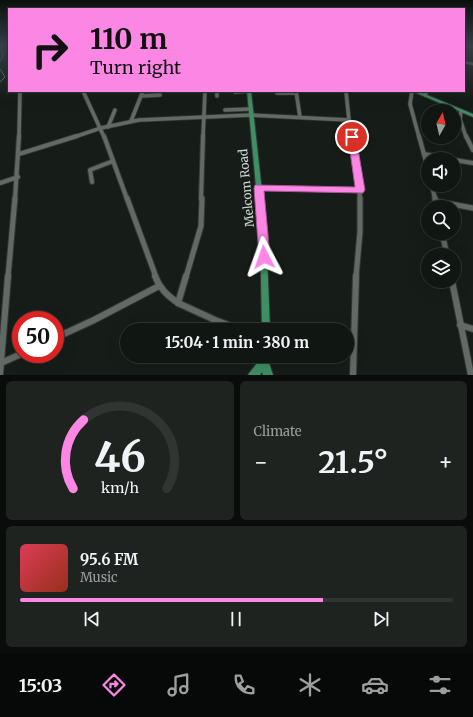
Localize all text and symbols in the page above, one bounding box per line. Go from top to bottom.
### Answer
text: 110 m [90,21,167,57]
icon: right [24,24,76,76]
text: Turn right [90,56,181,79]
north arrow [421,104,461,144]
map controls [421,104,461,288]
pin [335,120,369,154]
icon: arrive [341,126,363,148]
street label: Melcom Road [235,148,257,228]
button: sound [421,152,461,192]
button: search [421,200,461,240]
position arrow [243,236,285,278]
button: layers [421,248,461,288]
speed limit sign: 50 [12,311,64,363]
text: 15:04 · 1 min · 380 m [165,333,309,352]
text: Climate [254,423,302,440]
text: 46 [94,430,146,482]
text: 21.5° [318,443,388,481]
text: − [254,448,268,476]
text: + [438,448,453,476]
text: km/h [101,478,139,496]
text: 95.6 FM [80,550,138,569]
text: Music [80,569,118,586]
icon: previous [81,608,103,630]
icon: pause [225,608,247,630]
icon: next [370,608,392,630]
icon: directions [100,671,128,699]
icon: music [165,671,193,699]
icon: phone [230,671,258,699]
icon: climate [296,671,324,699]
icon: car [361,671,389,699]
icon: filters [426,671,454,699]
text: 15:03 [19,674,62,697]

